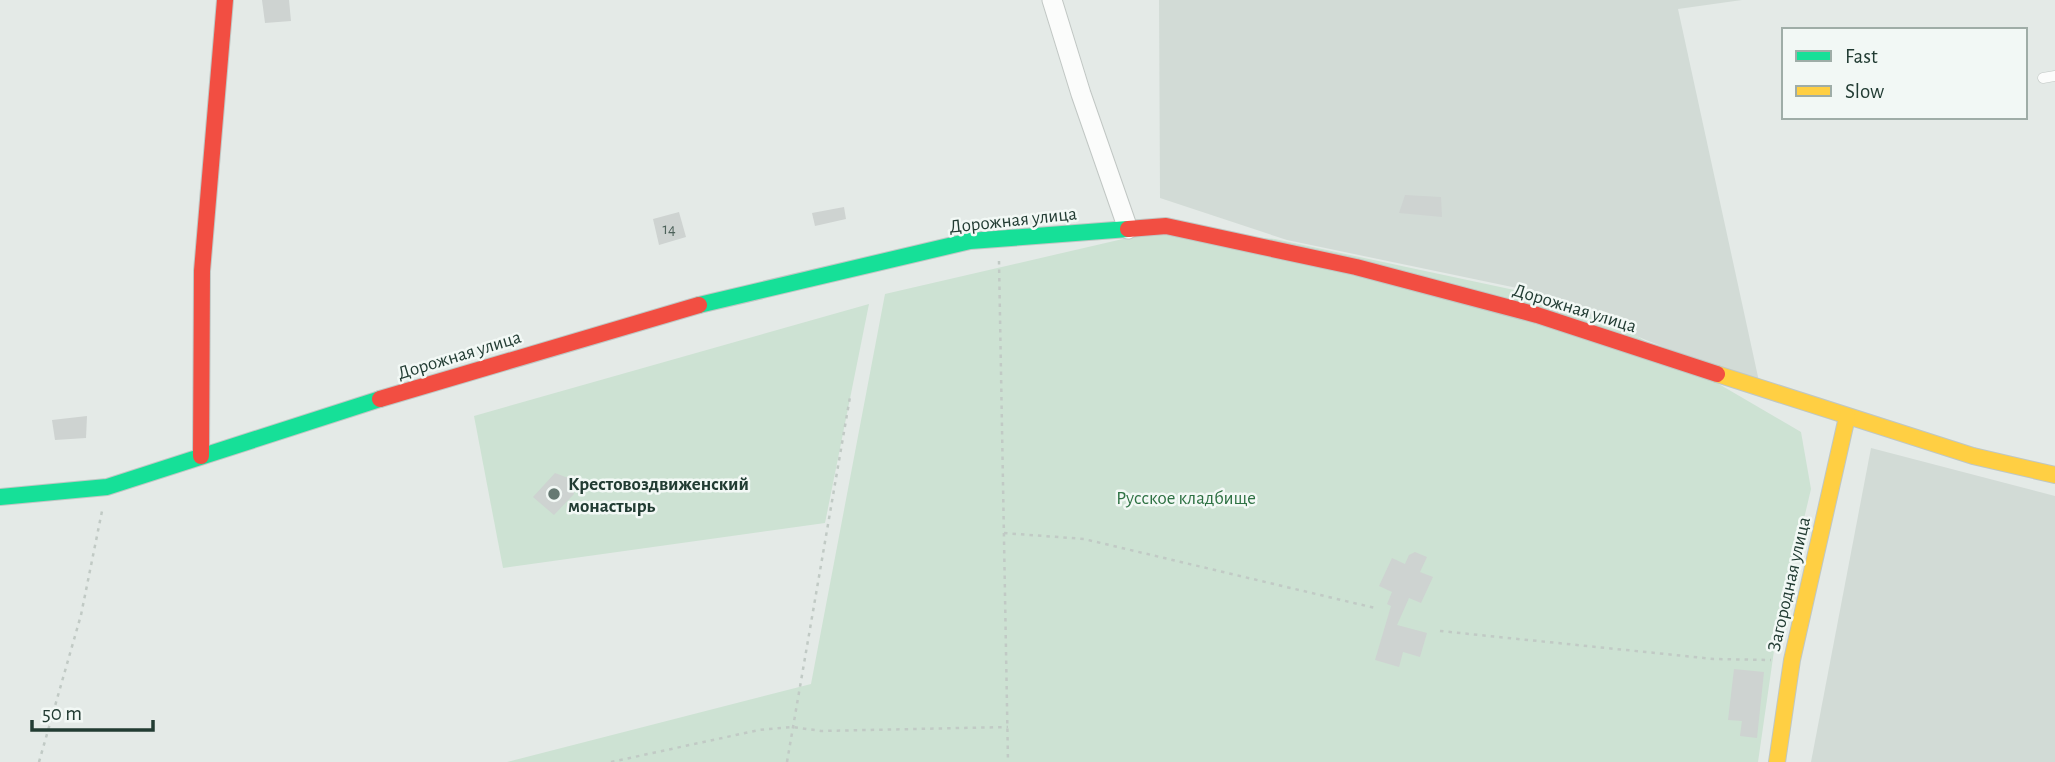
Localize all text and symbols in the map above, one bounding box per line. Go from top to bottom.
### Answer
legend [1782,28,2027,119]
text: Fast [1845,46,1878,67]
text: Slow [1845,81,1884,102]
street label: Дорожная улица [948,204,1078,237]
house number: 14 [662,221,676,237]
street label: Дорожная улица [1510,281,1639,336]
street label: Дорожная улица [395,328,524,383]
place label: Крестовоздвиженский монастырь [568,475,749,516]
marker: Крестовоздвиженский монастырь [546,486,562,502]
park label: Русское кладбище [1116,489,1256,508]
street label: Загородная улица [1765,515,1814,653]
scale bar [32,688,152,732]
text: 50 m [42,703,82,724]

